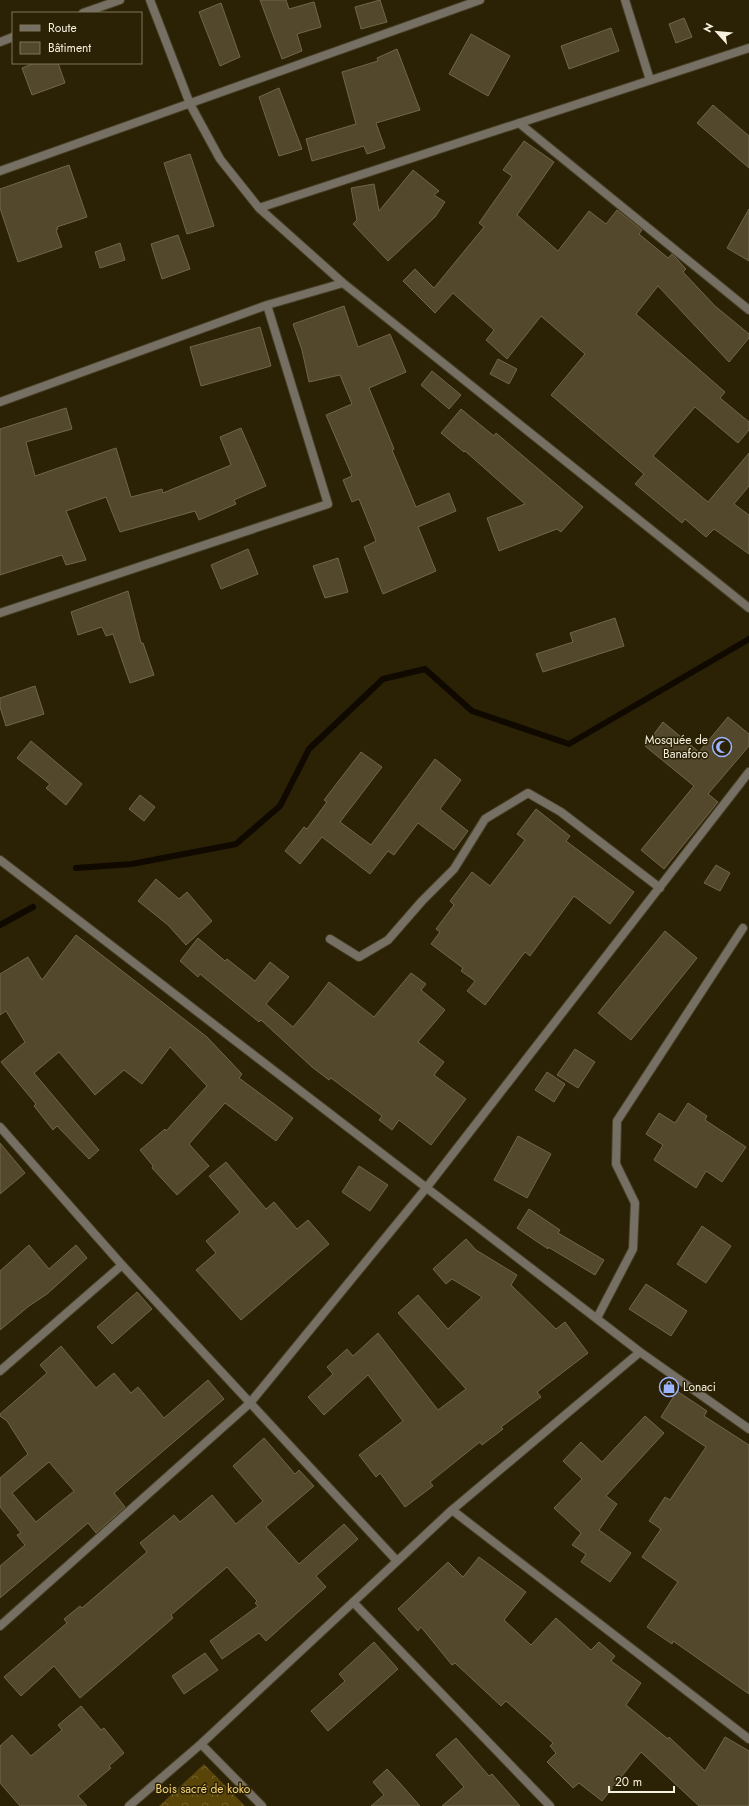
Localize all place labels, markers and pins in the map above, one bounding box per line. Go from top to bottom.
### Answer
place label: Mosquée de Banaforo [645,731,708,763]
mosque icon: Mosquée de Banaforo [711,736,733,758]
shop icon: Lonaci [658,1376,680,1398]
place label: Lonaci [683,1378,716,1396]

